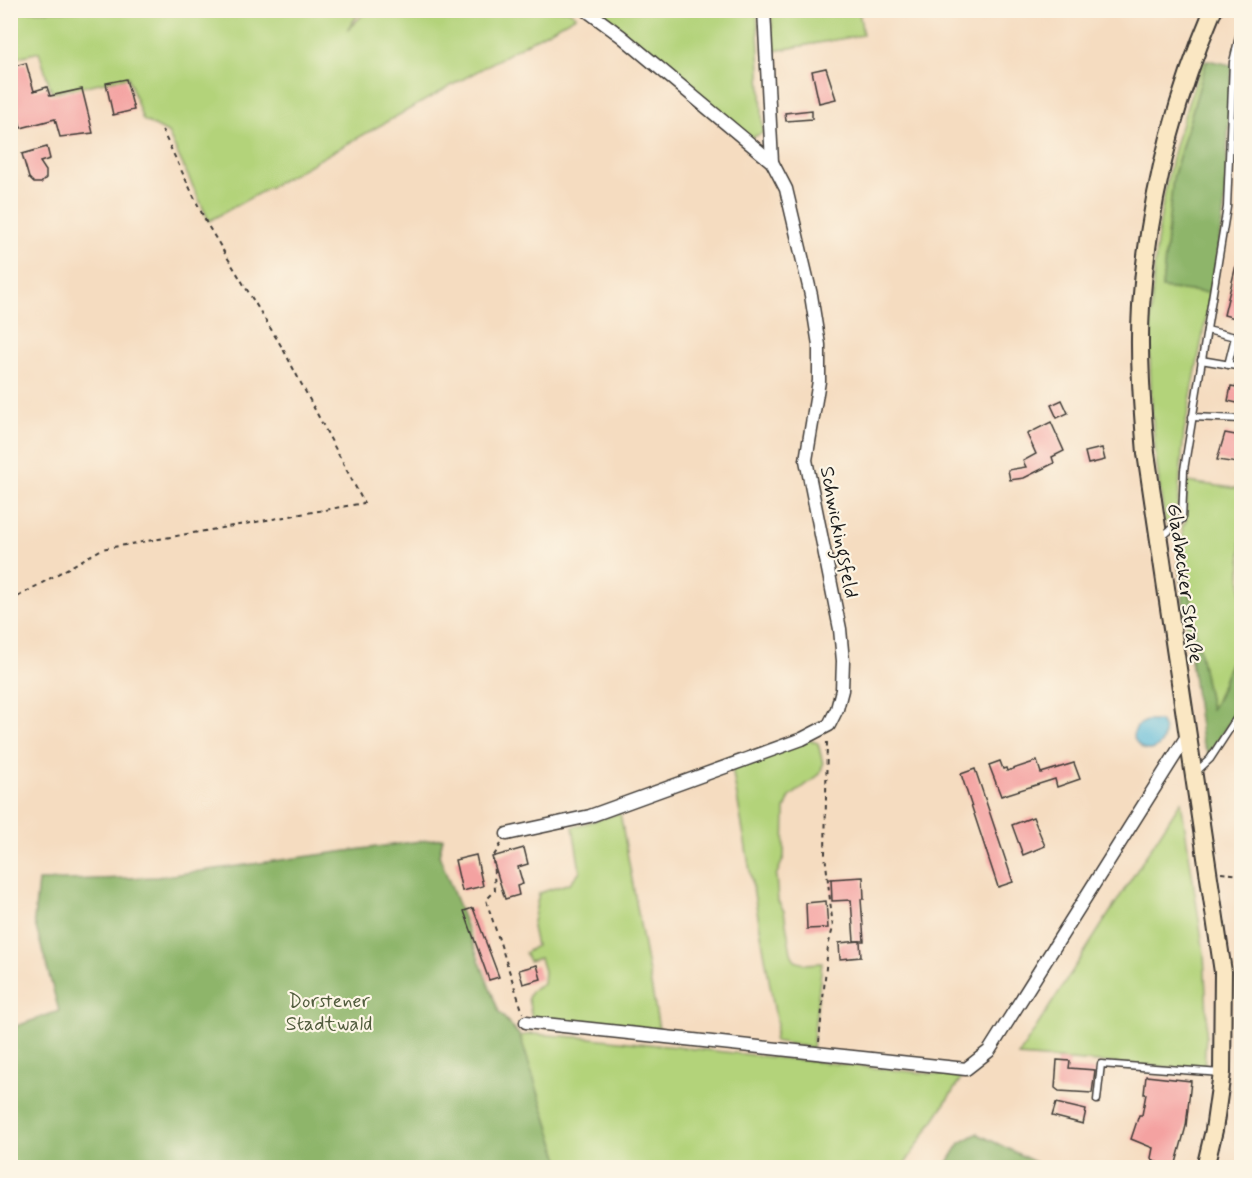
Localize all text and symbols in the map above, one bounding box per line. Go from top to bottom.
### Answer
street label: Schwickingsfeld [811,464,865,601]
street label: Gladbecker Straße [1160,502,1209,665]
park label: Dorstener Stadtwald [286,988,372,1038]

